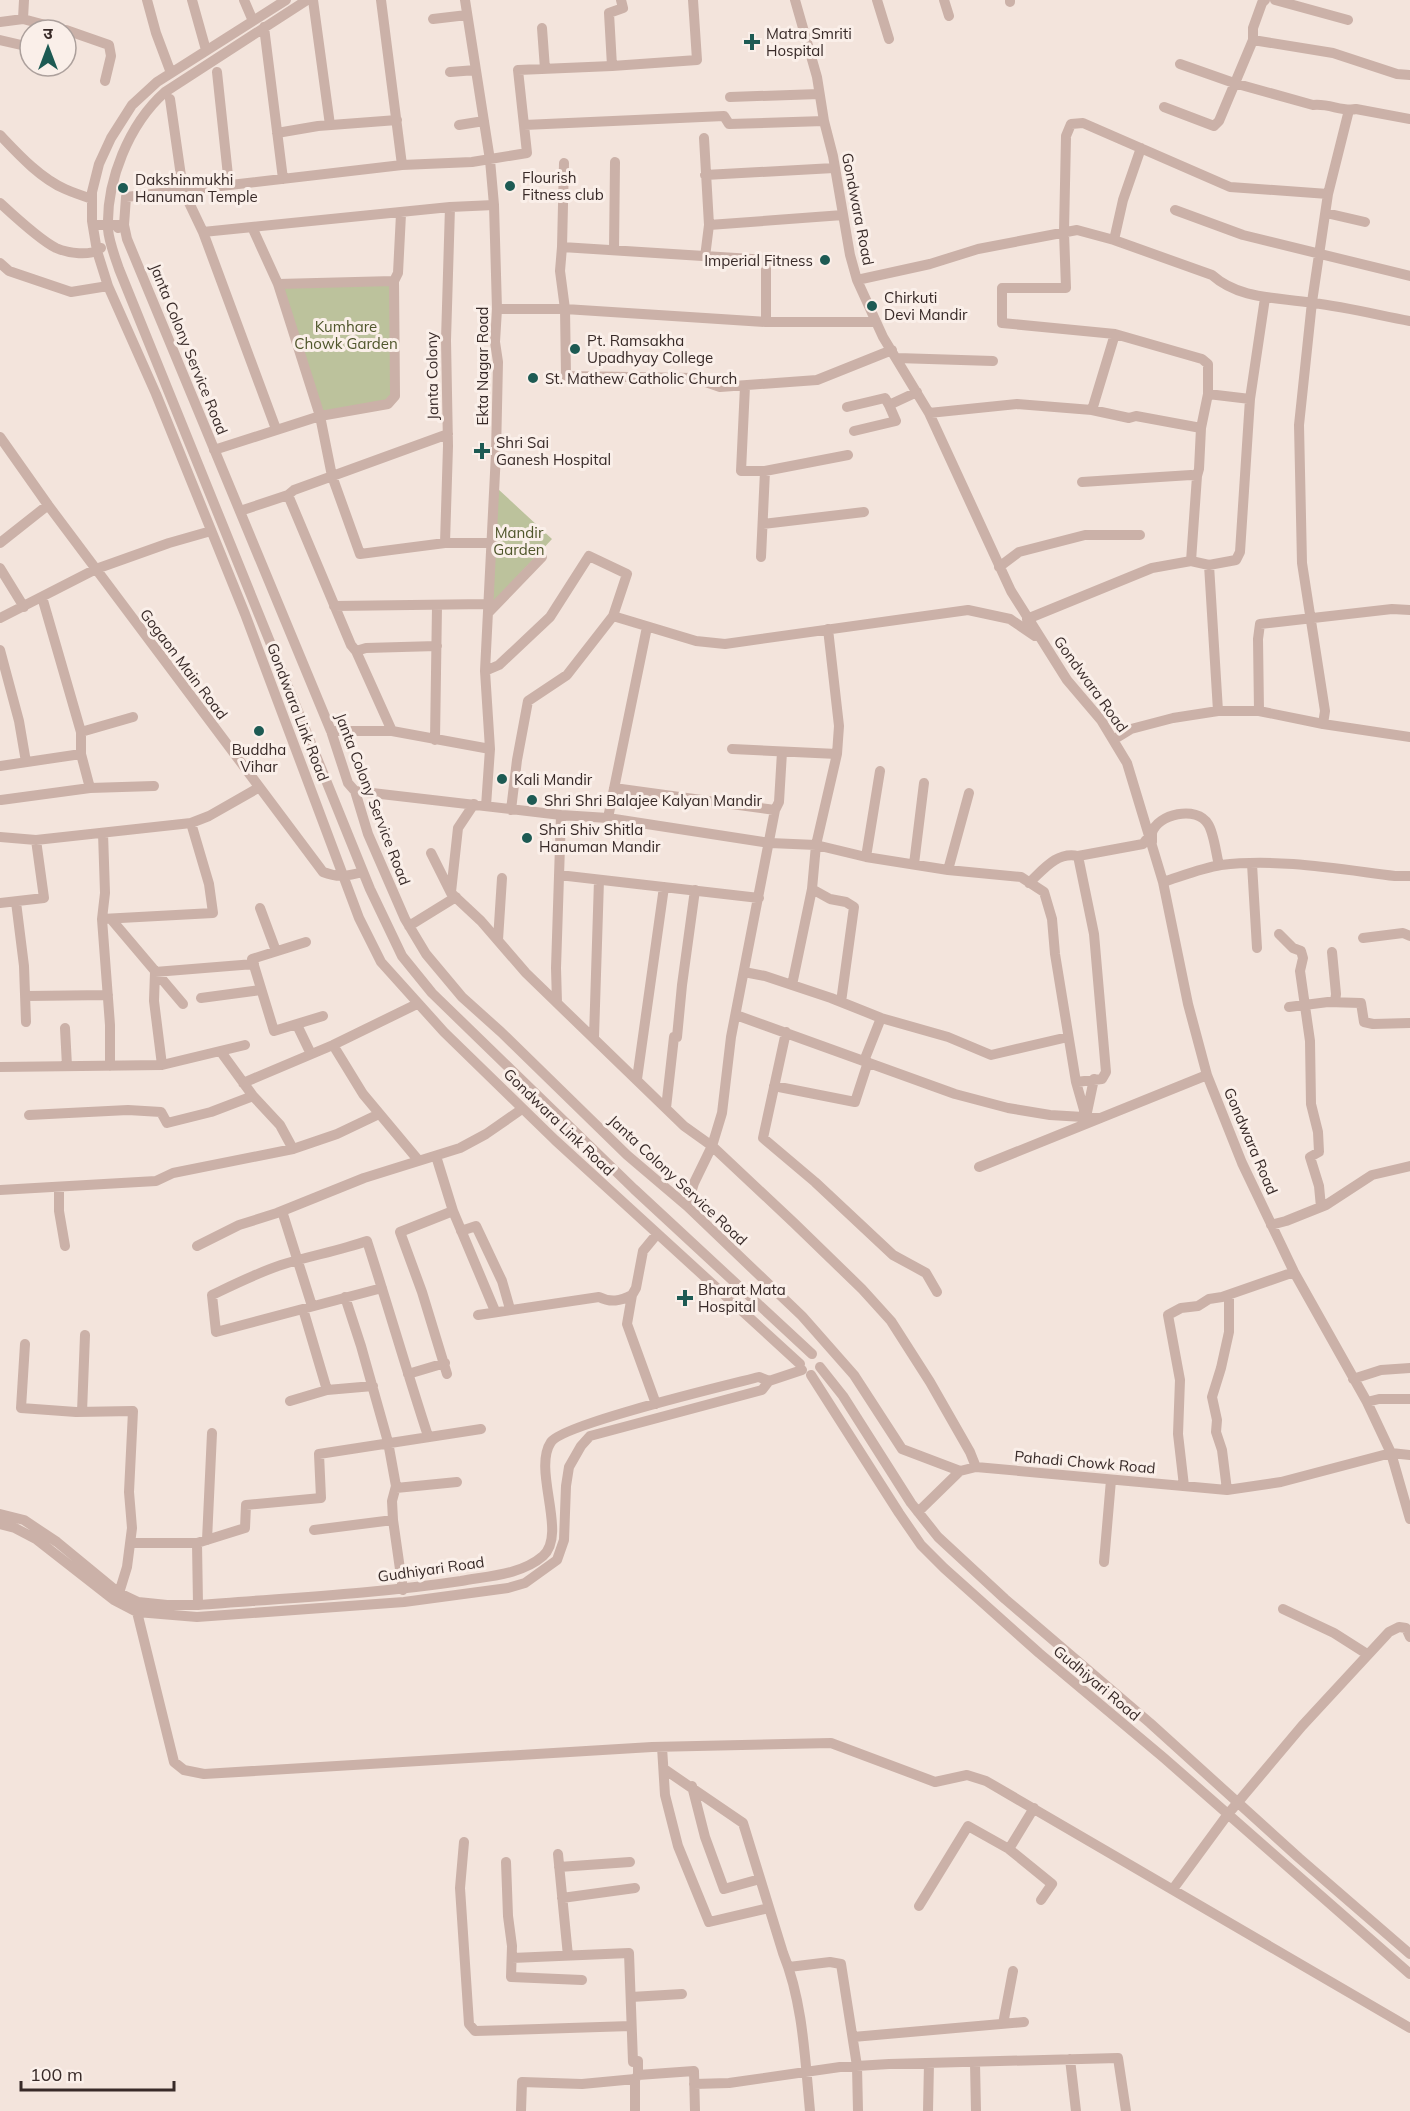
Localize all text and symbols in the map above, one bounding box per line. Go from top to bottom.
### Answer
north arrow [18,18,78,78]
text: उ [43,23,53,43]
place label: Matra Smriti Hospital [766,24,852,60]
marker: Matra Smriti Hospital [743,33,761,51]
street label: Gondwara Road [838,151,878,267]
place label: Flourish Fitness club [522,168,604,204]
place label: Dakshinmukhi Hanuman Temple [135,170,258,206]
marker: Flourish Fitness club [503,179,517,193]
marker: Dakshinmukhi Hanuman Temple [116,181,130,195]
place label: Imperial Fitness [704,251,813,270]
marker: Imperial Fitness [818,253,832,267]
street label: Janta Colony Service Road [146,261,232,437]
place label: Chirkuti Devi Mandir [884,288,968,324]
marker: Chirkuti Devi Mandir [865,299,879,313]
street label: Ekta Nagar Road [473,307,492,425]
park label: Kumhare Chowk Garden [294,317,398,353]
place label: Pt. Ramsakha Upadhyay College [587,331,713,367]
street label: Janta Colony [422,332,442,420]
marker: Pt. Ramsakha Upadhyay College [568,342,582,356]
place label: St. Mathew Catholic Church [545,369,737,388]
marker: St. Mathew Catholic Church [526,371,540,385]
place label: Shri Sai Ganesh Hospital [496,433,611,469]
marker: Shri Sai Ganesh Hospital [473,442,491,460]
park label: Mandir Garden [493,523,545,559]
street label: Gogaon Main Road [136,605,232,723]
street label: Gondwara Road [1050,632,1132,736]
street label: Gondwara Link Road [263,640,333,784]
street label: Janta Colony Service Road [331,710,415,888]
marker: Buddha Vihar [252,724,266,738]
place label: Buddha Vihar [232,740,286,776]
place label: Kali Mandir [514,770,593,789]
marker: Kali Mandir [495,772,509,786]
place label: Shri Shri Balajee Kalyan Mandir [544,791,763,810]
marker: Shri Shri Balajee Kalyan Mandir [525,793,539,807]
place label: Shri Shiv Shitla Hanuman Mandir [539,820,661,856]
marker: Shri Shiv Shitla Hanuman Mandir [520,831,534,845]
street label: Gondwara Link Road [500,1064,618,1180]
street label: Gondwara Road [1220,1085,1282,1197]
street label: Janta Colony Service Road [605,1111,751,1249]
place label: Bharat Mata Hospital [698,1280,786,1316]
marker: Bharat Mata Hospital [676,1289,694,1307]
street label: Pahadi Chowk Road [1014,1446,1156,1478]
street label: Gudhiyari Road [376,1552,486,1586]
street label: Gudhiyari Road [1050,1641,1144,1725]
scale bar [21,2054,174,2092]
text: 100 m [30,2063,83,2086]

